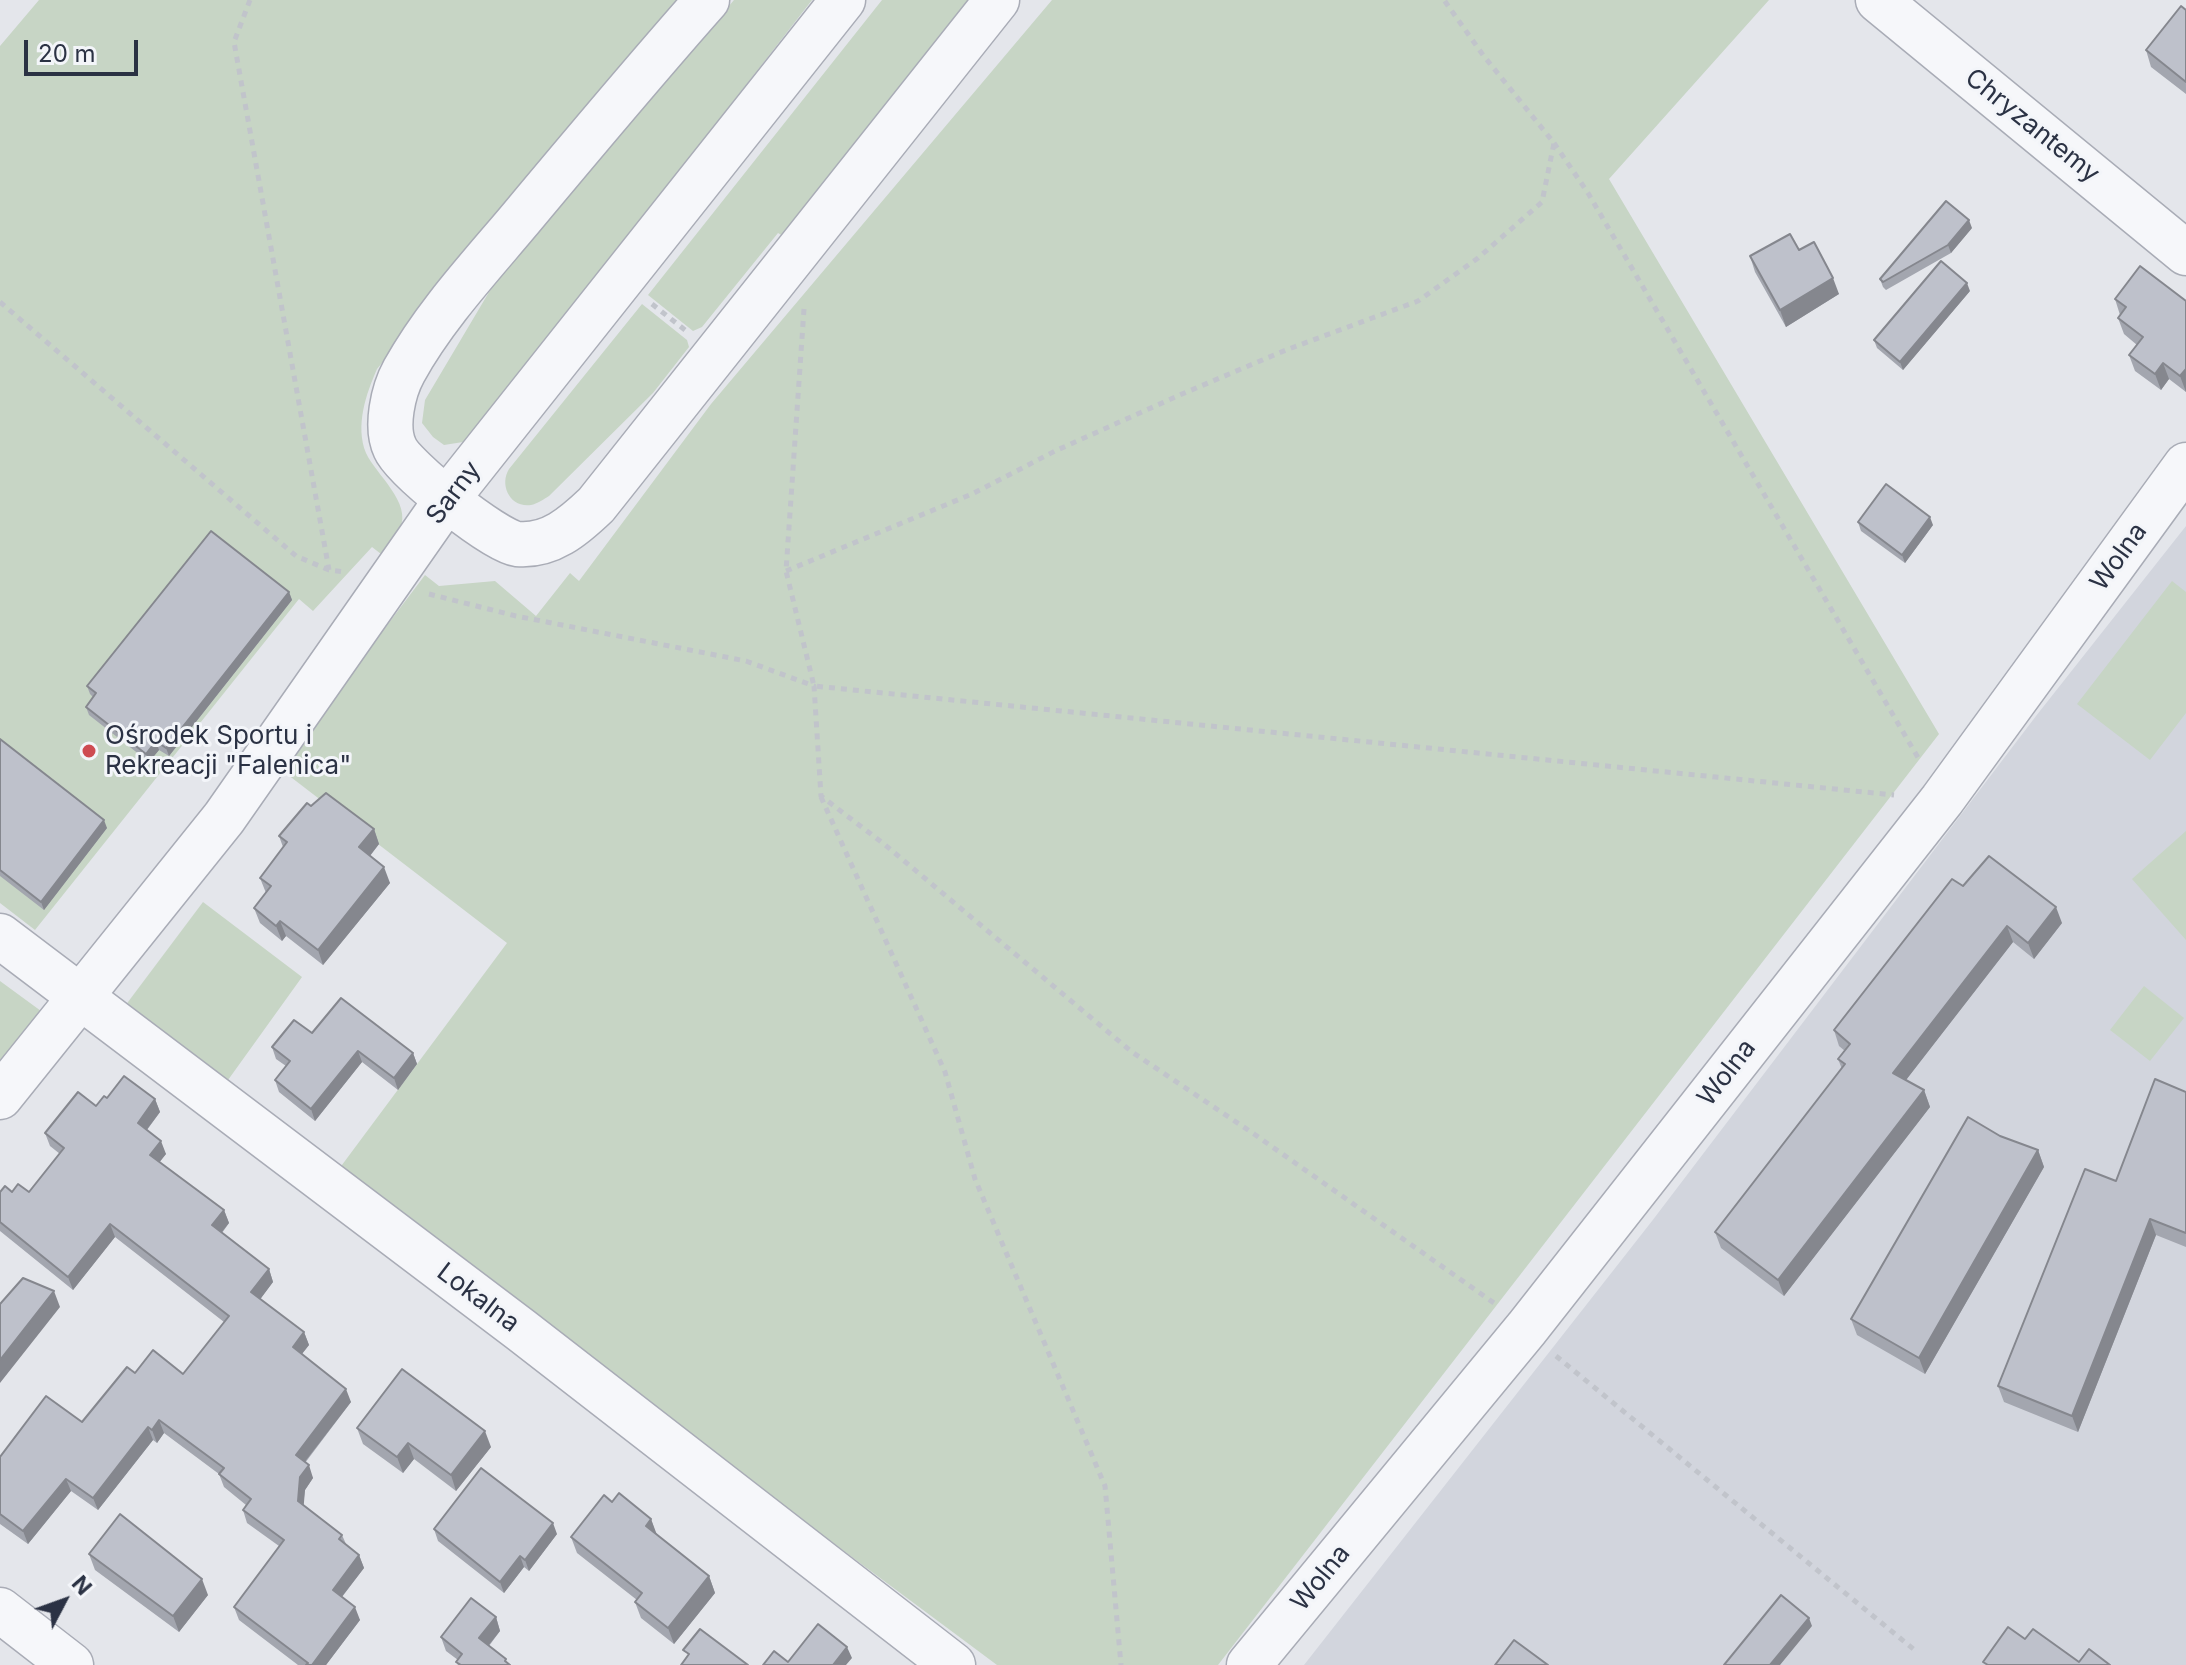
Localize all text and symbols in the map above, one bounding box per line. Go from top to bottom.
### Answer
scale bar [28,24,142,74]
text: 20 m [38,39,96,68]
street label: Chryzantemy [1958,62,2106,190]
street label: Sarny [420,455,488,531]
street label: Wolna [2084,517,2154,597]
place label: Ośrodek Sportu i Rekreacji "Falenica" [105,720,351,782]
marker: Ośrodek Sportu i Rekreacji "Falenica" [80,742,98,760]
street label: Wolna [1691,1033,1763,1113]
street label: Lokalna [431,1257,525,1339]
street label: Wolna [1285,1539,1357,1617]
north arrow [24,1561,104,1641]
text: N [67,1570,97,1600]

